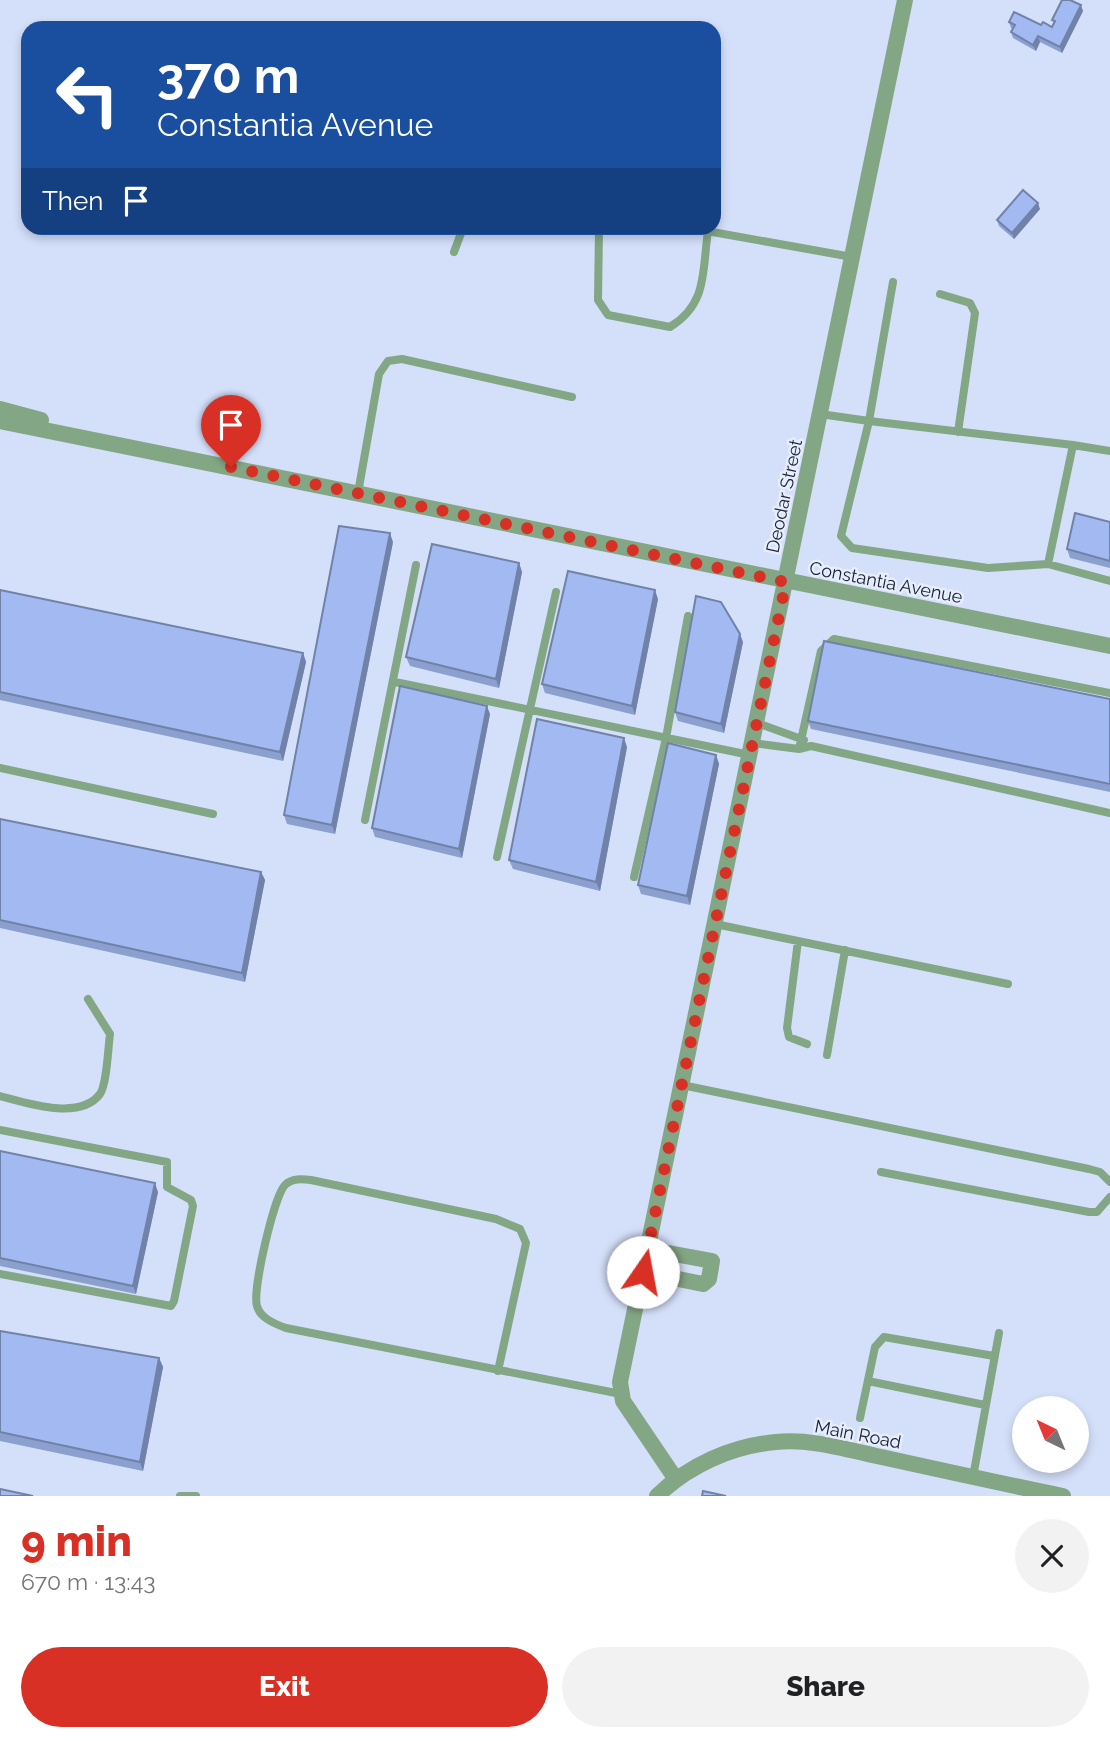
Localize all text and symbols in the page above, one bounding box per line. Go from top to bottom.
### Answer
text: 370 m [157,47,299,104]
icon: left [42,49,133,140]
text: Constantia Avenue [157,106,433,143]
icon: arrive [117,182,155,220]
text: Then [42,186,103,216]
pin [201,395,261,467]
icon: arrive [212,406,250,444]
street label: Deodar Street [762,437,806,555]
street label: Constantia Avenue [808,557,965,607]
position arrow [606,1235,680,1309]
north arrow [1012,1396,1088,1474]
map controls [1012,1396,1089,1473]
street label: Main Road [813,1415,903,1453]
text: 9 min [21,1517,132,1566]
button: close [1015,1519,1089,1593]
text: 670 m · 13:43 [21,1568,156,1595]
button: Exit [21,1647,548,1727]
button: Share [562,1647,1089,1727]

